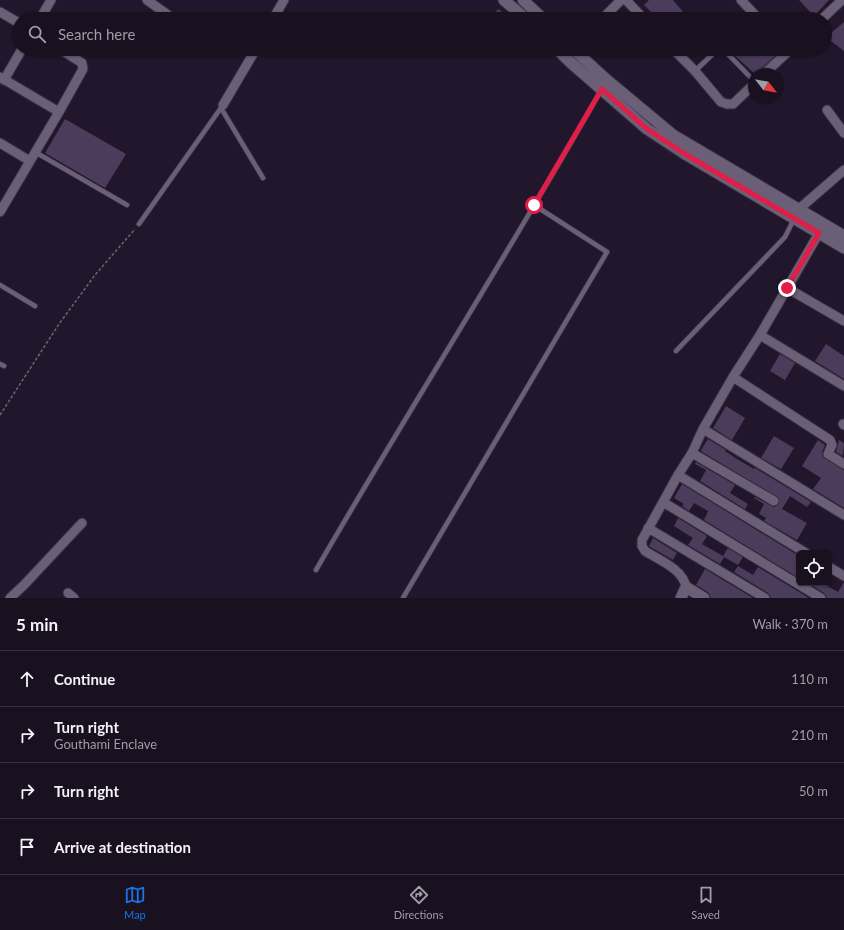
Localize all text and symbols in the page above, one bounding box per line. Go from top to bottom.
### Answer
search box [12,12,832,56]
icon: search [26,23,48,45]
text: Search here [58,25,135,43]
north arrow [748,68,784,104]
route start [525,196,543,214]
route end [778,279,796,297]
map controls [796,550,832,586]
button: locate [796,550,832,586]
text: 5 min [16,614,58,635]
text: Walk · 370 m [752,616,828,632]
icon: ahead [16,668,38,690]
text: Continue [54,670,115,688]
text: 110 m [791,671,828,687]
text: Turn right [54,718,119,736]
icon: right [16,724,38,746]
text: 210 m [791,727,828,743]
text: Gouthami Enclave [54,736,157,752]
icon: right [16,780,38,802]
text: Turn right [54,782,119,800]
text: 50 m [799,783,828,799]
icon: arrive [16,836,38,858]
text: Arrive at destination [54,838,191,856]
tab: Map [124,884,146,921]
tab: Directions [394,884,443,921]
tab: Saved [691,884,720,921]

